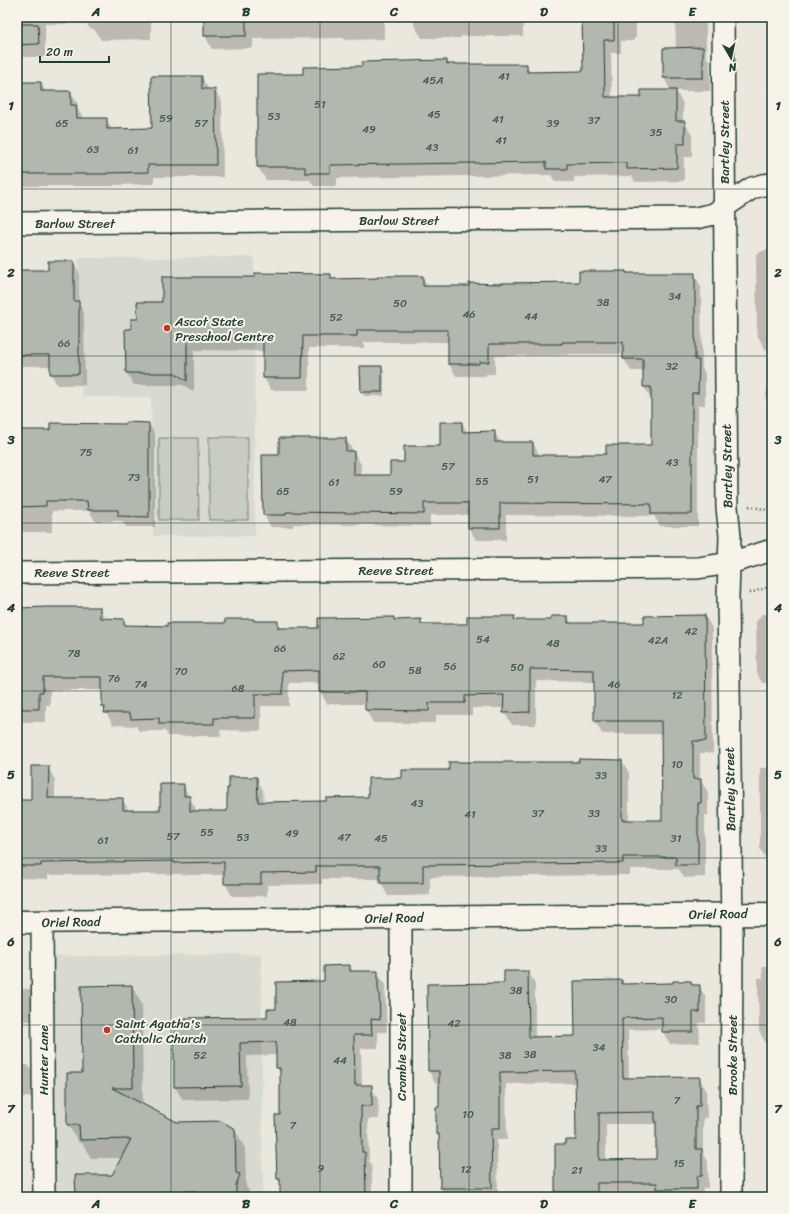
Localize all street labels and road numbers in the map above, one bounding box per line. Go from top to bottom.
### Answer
street label: Bartley Street [713,100,736,184]
street label: Barlow Street [359,209,440,232]
street label: Barlow Street [35,212,116,235]
street label: Bartley Street [715,423,739,508]
street label: Reeve Street [358,559,434,582]
street label: Reeve Street [34,561,110,584]
street label: Bartley Street [718,746,742,831]
street label: Oriel Road [688,902,749,926]
street label: Oriel Road [364,906,425,930]
street label: Oriel Road [41,910,102,934]
street label: Crombie Street [390,1012,413,1101]
street label: Brooke Street [721,1014,744,1096]
street label: Hunter Lane [32,1024,55,1095]

